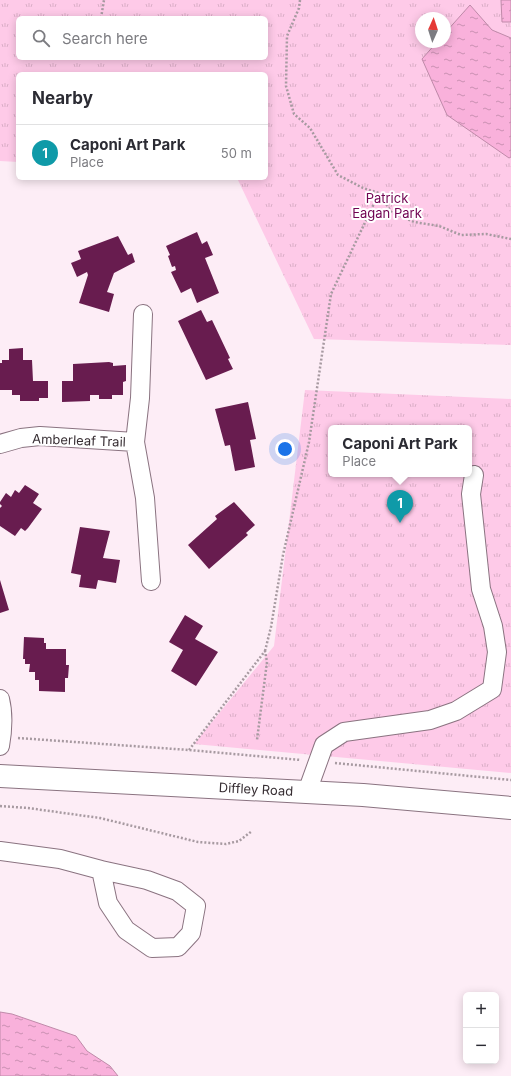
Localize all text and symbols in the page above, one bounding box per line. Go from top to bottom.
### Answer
north arrow [415,12,451,48]
search box [16,16,268,60]
icon: search [30,27,52,49]
text: Search here [62,29,148,48]
text: Nearby [32,88,93,108]
text: Caponi Art Park [70,135,185,154]
text: 1 [42,145,48,161]
text: 50 m [221,145,252,161]
text: Place [70,154,104,170]
park label: Patrick Eagan Park [352,190,422,221]
popup [328,425,472,477]
street label: Amberleaf Trail [32,430,126,450]
text: Caponi Art Park [342,434,458,453]
your location [275,439,295,459]
text: Place [342,453,376,469]
pin: 1 [387,490,413,523]
street label: Diffley Road [218,779,294,799]
map controls [463,992,499,1064]
button: + [463,992,499,1028]
button: − [463,1028,499,1064]

